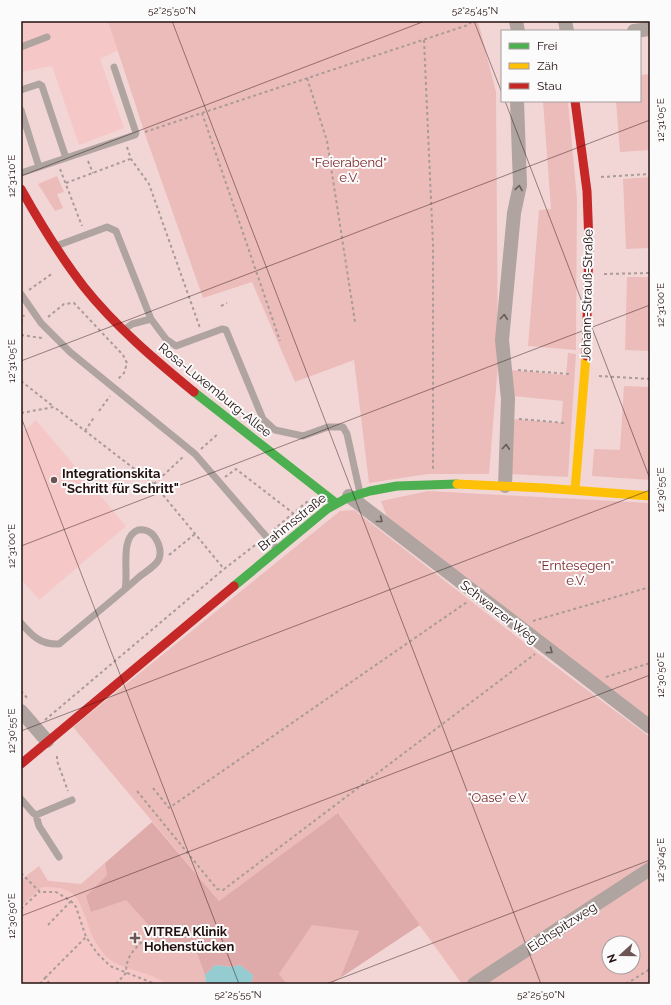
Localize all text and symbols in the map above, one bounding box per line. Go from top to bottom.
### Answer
text: 52°25'50"N [148,5,196,16]
text: 52°25'45"N [452,5,498,16]
legend [501,30,641,102]
text: Frei [537,39,557,53]
text: Zäh [537,59,558,73]
text: Stau [537,79,562,93]
text: 12°31'05"E [655,98,666,142]
text: 12°31'10"E [6,155,17,197]
park label: "Feierabend" e.V. [311,155,387,185]
one-way arrow [514,185,523,191]
street label: Johann-Strauß-Straße [578,229,596,361]
text: 12°31'00"E [655,283,666,327]
one-way arrow [500,314,509,320]
text: 12°31'05"E [6,339,17,383]
street label: Rosa-Luxemburg-Allee [156,340,275,440]
one-way arrow [502,444,511,450]
place label: Integrationskita "Schritt für Schritt" [62,466,179,496]
text: 12°30'55"E [655,468,666,512]
marker: Integrationskita "Schritt für Schritt" [49,475,59,485]
street label: Brahmsstraße [255,490,329,554]
one-way arrow [376,516,383,523]
text: 12°31'00"E [6,524,17,568]
park label: "Erntesegen" e.V. [538,558,614,588]
street label: Schwarzer Weg [457,577,541,647]
one-way arrow [545,646,552,653]
text: 12°30'50"E [655,652,666,698]
text: 12°30'55"E [6,709,17,753]
park label: "Oase" e.V. [468,790,528,805]
text: 12°30'45"E [655,838,666,882]
text: 12°30'50"E [6,893,17,939]
street label: Eichspitzweg [525,899,599,955]
place label: VITREA Klinik Hohenstücken [144,924,234,954]
marker: VITREA Klinik Hohenstücken [129,932,141,944]
north arrow [601,935,641,975]
text: N [605,952,620,965]
text: 52°25'55"N [214,989,262,1000]
text: 52°25'50"N [517,989,565,1000]

